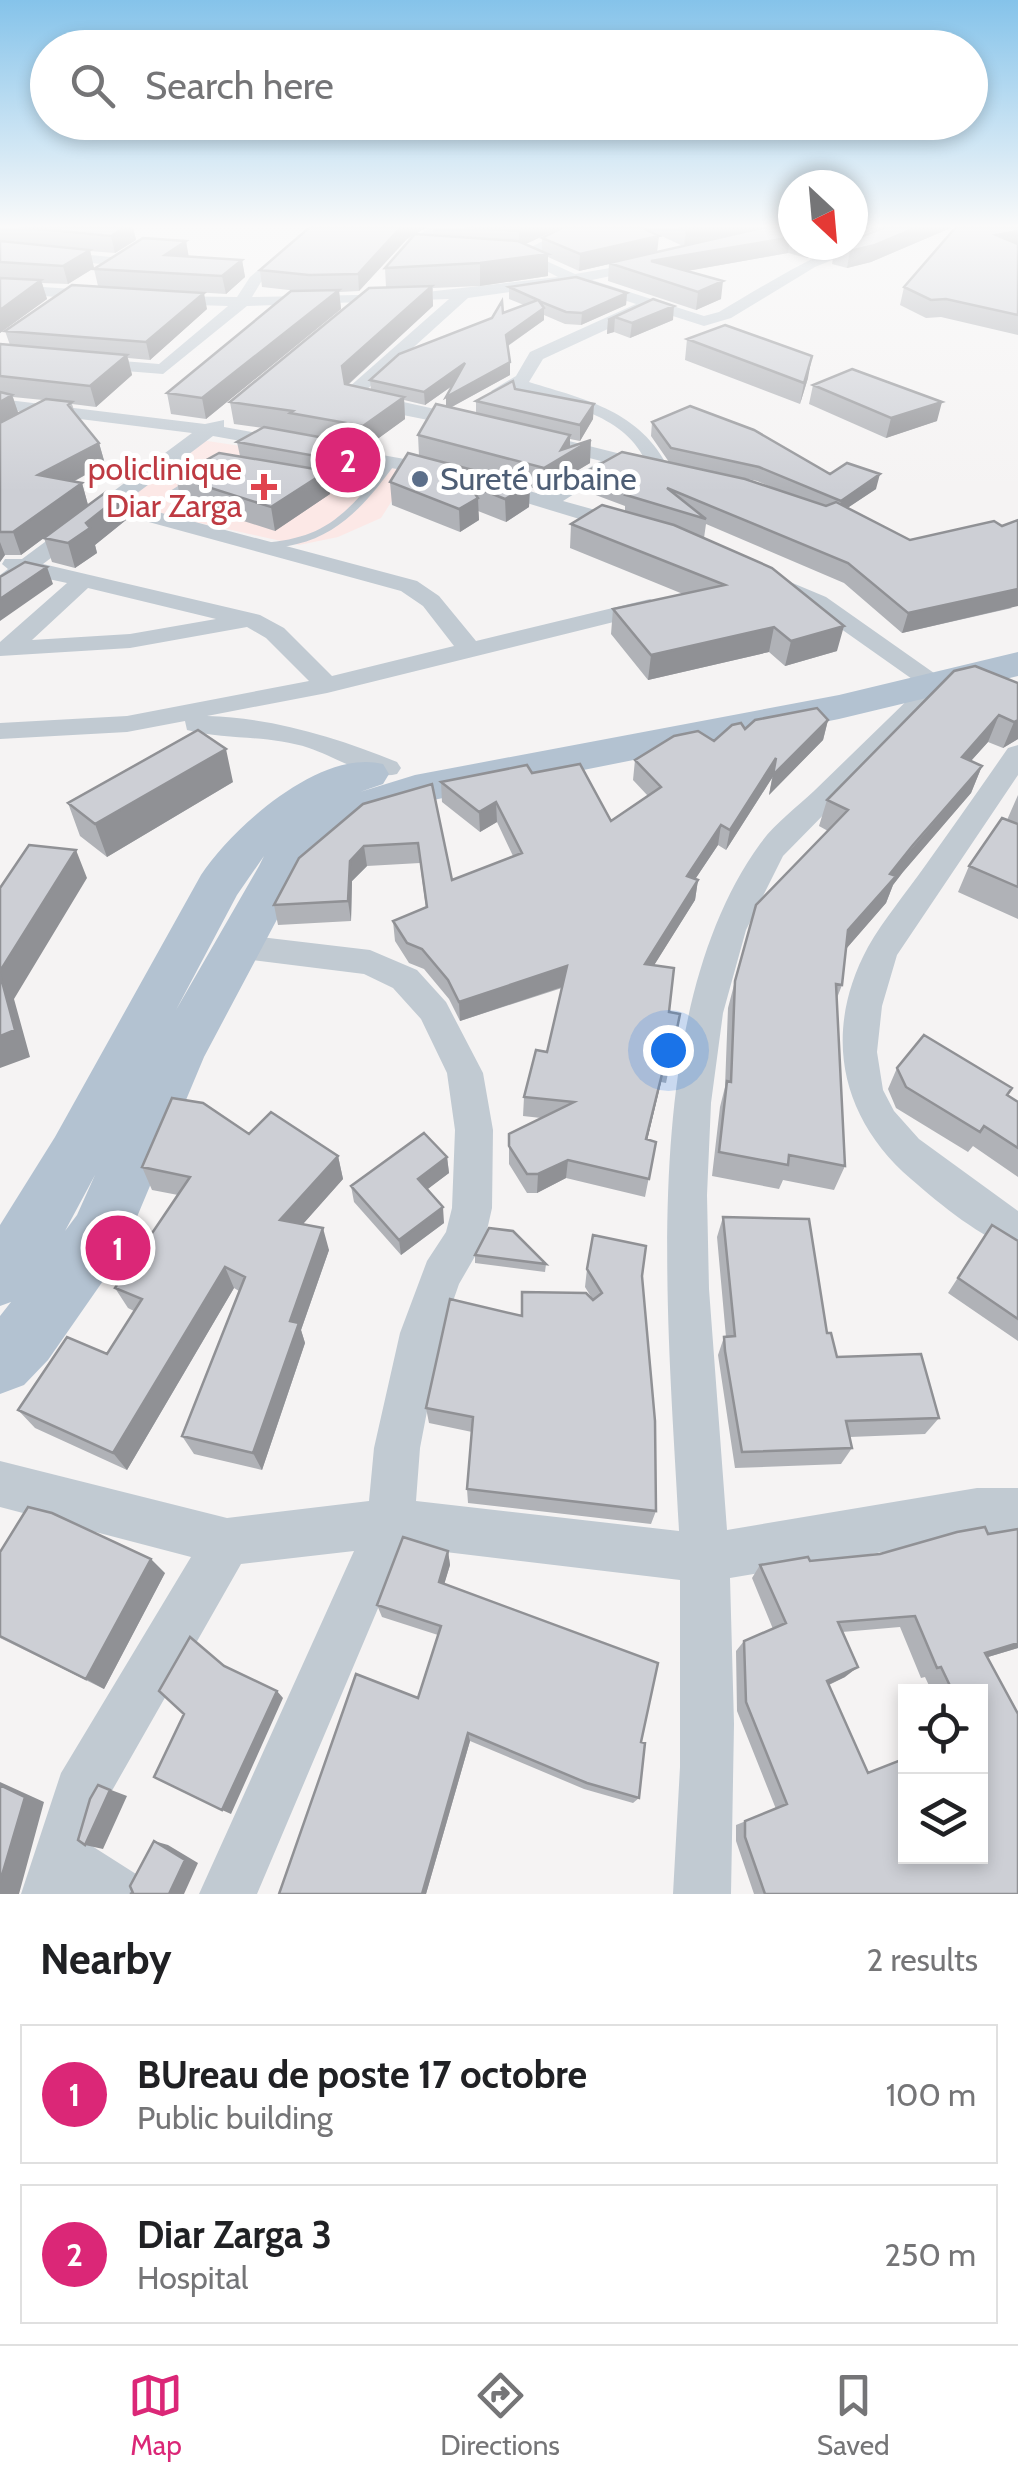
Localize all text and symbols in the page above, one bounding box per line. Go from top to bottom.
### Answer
search box [30,30,988,140]
icon: search [65,58,120,113]
text: Search here [145,62,334,109]
north arrow [778,170,868,260]
pin: 2 [316,422,380,498]
place label: policlinique Diar Zarga [88,449,243,525]
place label: Sureté urbaine [440,459,637,498]
marker: Sureté urbaine [409,468,431,490]
marker: policlinique Diar Zarga [251,474,277,500]
your location [643,1025,694,1076]
pin: 1 [86,1210,150,1286]
map controls [898,1684,988,1864]
button: locate [898,1684,988,1774]
button: layers [898,1774,988,1864]
text: Nearby [40,1933,172,1985]
text: 2 results [867,1940,978,1979]
text: BUreau de poste 17 octobre [137,2051,587,2098]
text: 1 [69,2075,80,2114]
text: 100 m [886,2075,976,2114]
text: Public building [137,2098,333,2137]
text: Diar Zarga 3 [137,2211,332,2258]
text: 2 [66,2235,83,2274]
text: 250 m [884,2235,976,2274]
text: Hospital [137,2258,248,2297]
tab: Map [128,2368,183,2462]
tab: Directions [440,2368,560,2462]
tab: Saved [817,2368,890,2462]

